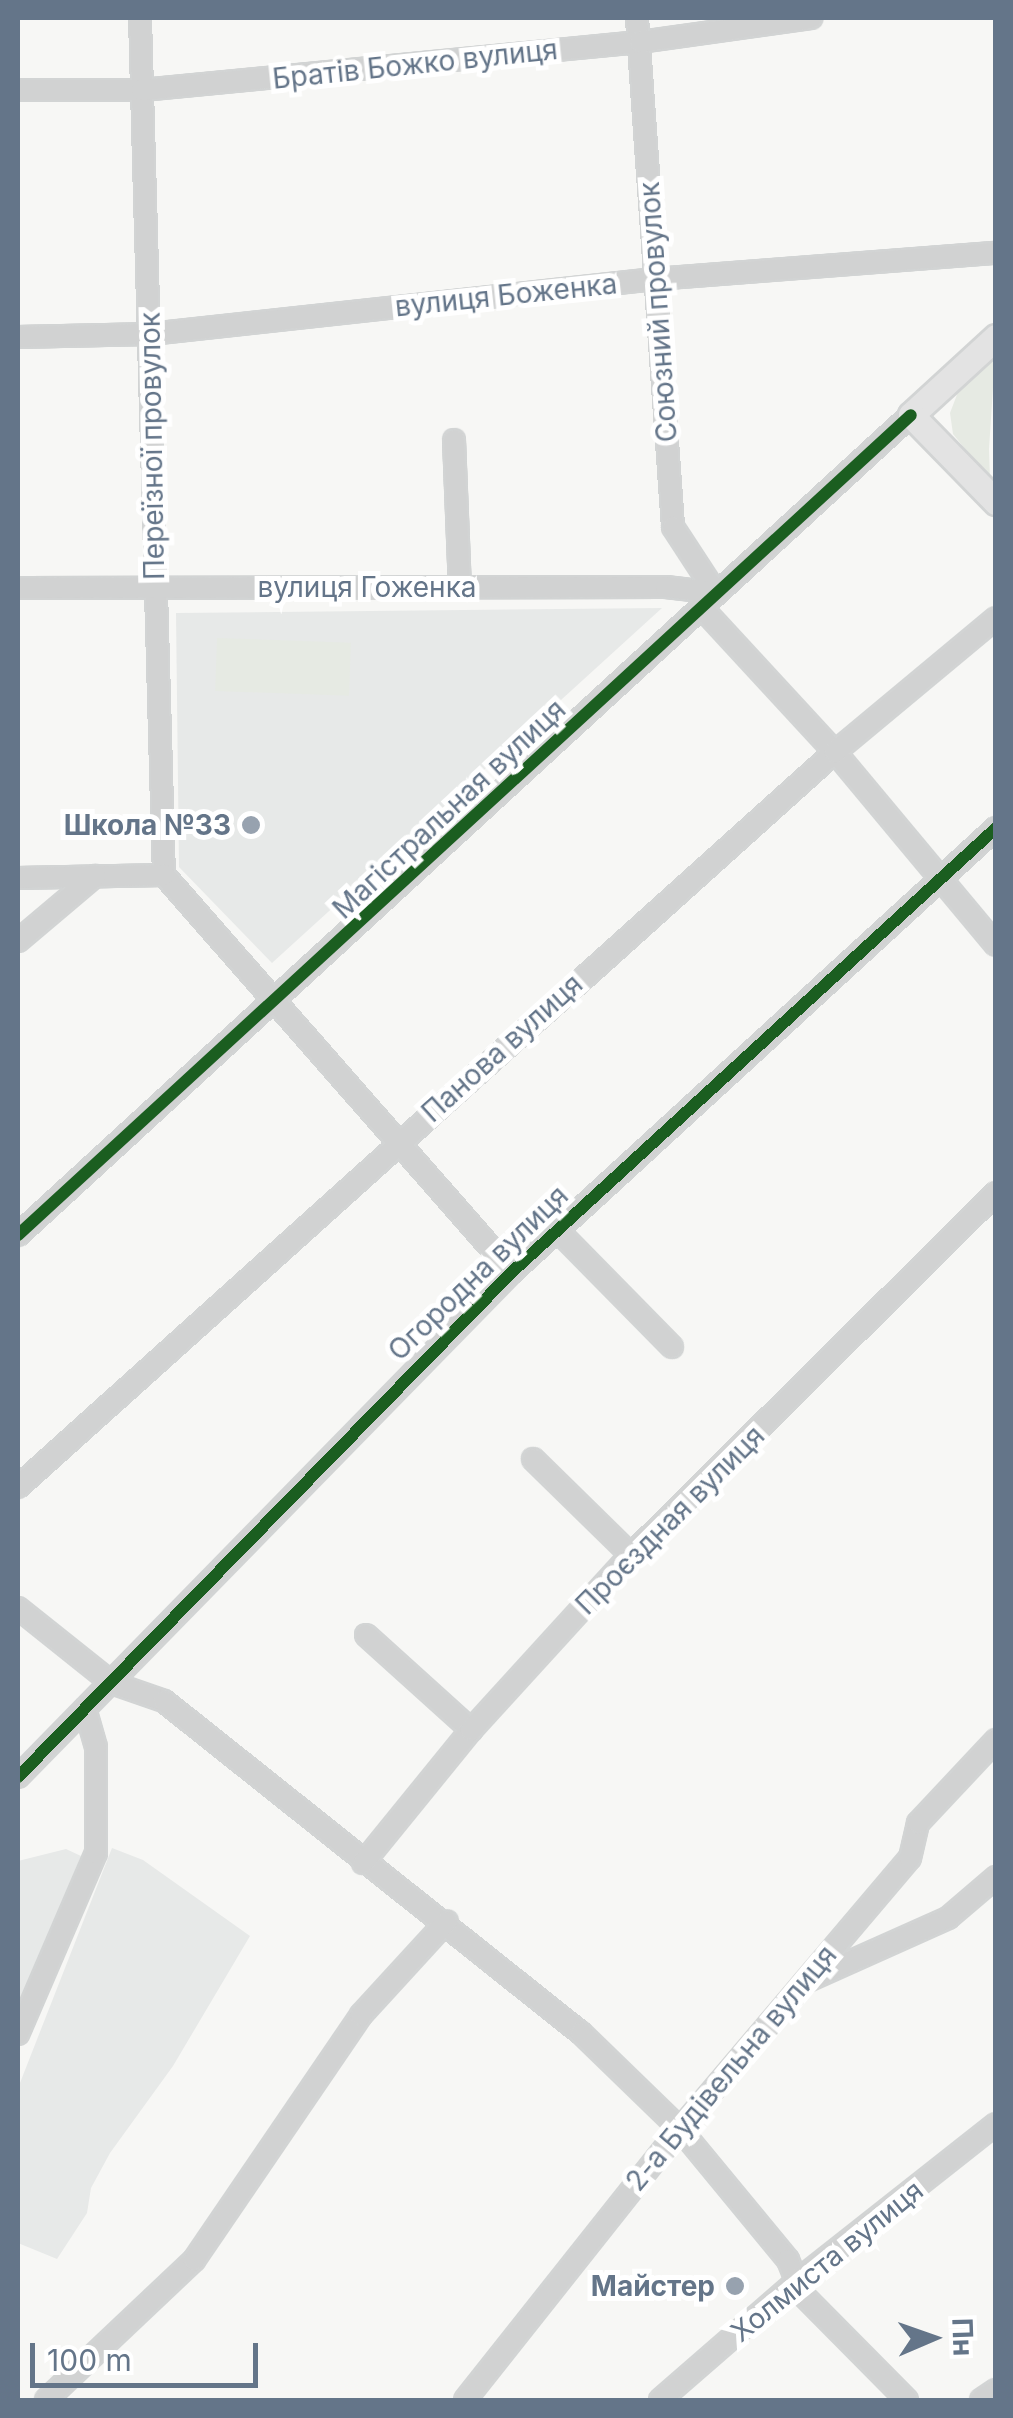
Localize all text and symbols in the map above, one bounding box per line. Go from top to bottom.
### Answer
street label: Братів Божко вулиця [271,32,559,96]
street label: Союзний провулок [632,181,684,443]
street label: вулиця Боженка [393,267,619,323]
street label: Переїзної провулок [133,312,171,580]
street label: вулиця Гоженка [257,570,477,604]
street label: Магістральная вулиця [326,692,572,926]
place label: Школа №33 [64,808,231,842]
marker: Школа №33 [240,814,262,836]
street label: Панова вулиця [415,967,589,1129]
street label: Огородна вулиця [381,1179,575,1367]
street label: Проєздная вулиця [569,1419,771,1621]
street label: 2-а Будівельна вулиця [619,1939,843,2197]
street label: Холмиста вулиця [724,2173,930,2349]
place label: Майстер [591,2269,715,2303]
marker: Майстер [724,2275,746,2297]
north arrow [883,2288,983,2388]
text: Пн [945,2317,981,2357]
scale bar [35,2323,262,2385]
text: 100 m [47,2342,132,2378]

